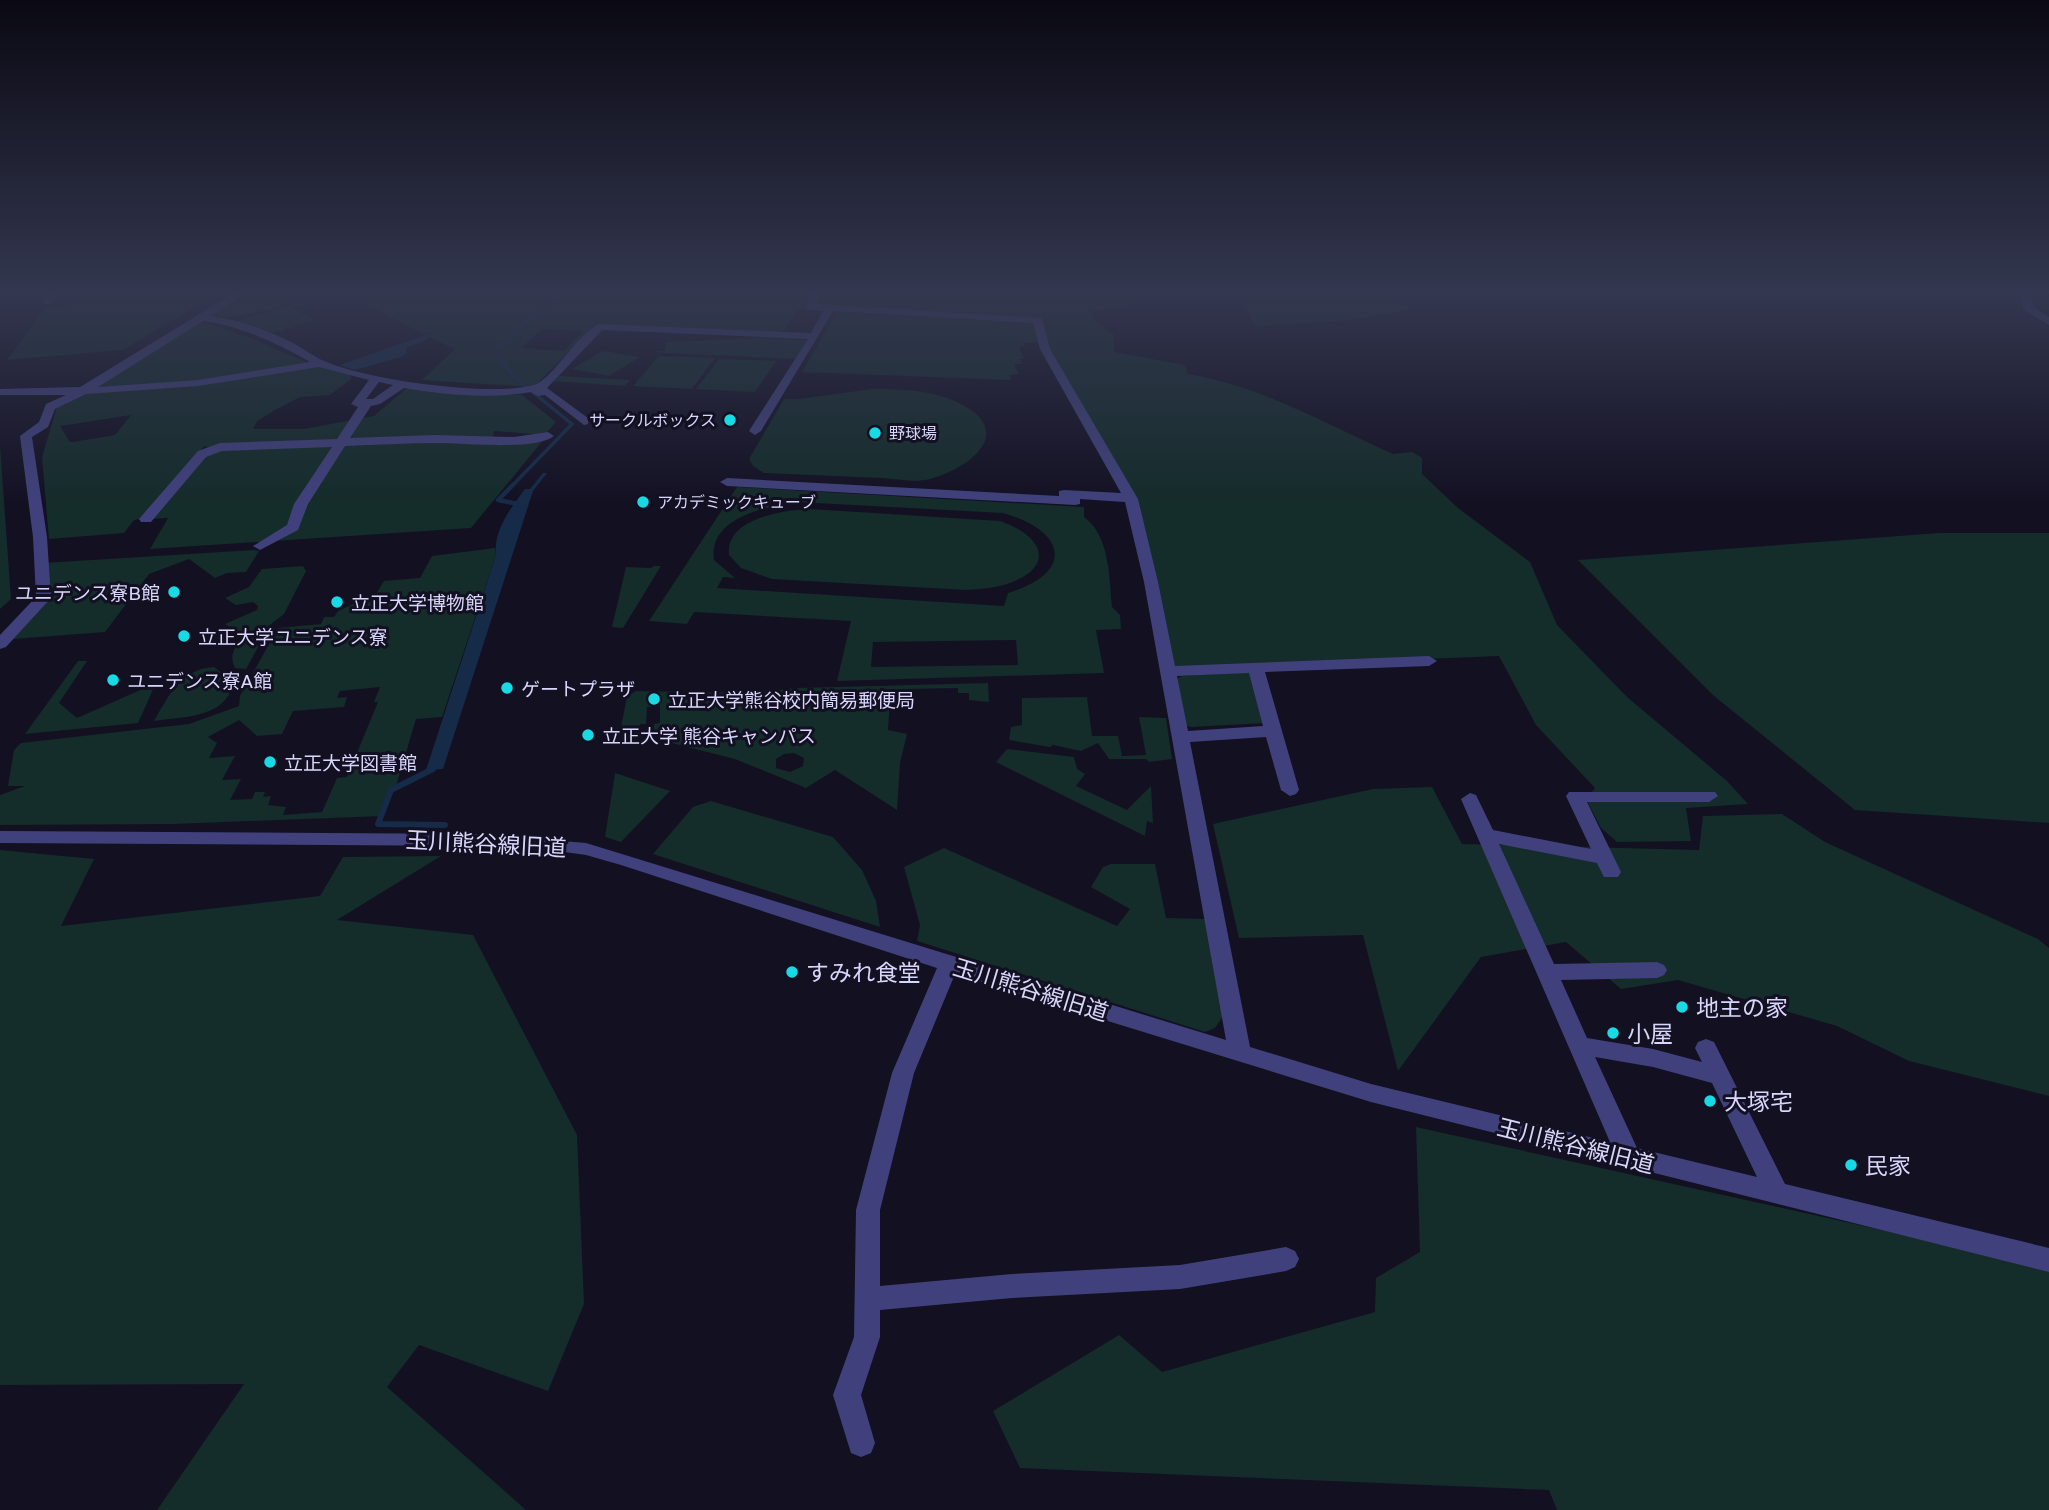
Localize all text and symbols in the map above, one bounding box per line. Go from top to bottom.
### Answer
place label: サークルボックス [589,410,716,430]
marker: サークルボックス [722,412,738,428]
place label: 野球場 [889,423,937,443]
marker: 野球場 [867,425,883,441]
place label: アカデミックキューブ [657,492,816,512]
marker: アカデミックキューブ [635,494,651,510]
place label: ユニデンス寮B館 [15,581,160,604]
marker: ユニデンス寮B館 [166,584,182,600]
place label: 立正大学博物館 [351,591,484,614]
marker: 立正大学博物館 [329,594,345,610]
place label: 立正大学ユニデンス寮 [198,625,388,648]
marker: 立正大学ユニデンス寮 [176,628,192,644]
place label: ユニデンス寮A館 [127,669,272,692]
marker: ユニデンス寮A館 [105,672,121,688]
place label: ゲートプラザ [521,677,635,700]
marker: ゲートプラザ [499,680,515,696]
place label: 立正大学熊谷校内簡易郵便局 [668,688,915,711]
marker: 立正大学熊谷校内簡易郵便局 [646,691,662,707]
place label: 立正大学 熊谷キャンパス [602,724,816,747]
marker: 立正大学 熊谷キャンパス [580,727,596,743]
place label: 立正大学図書館 [284,751,417,774]
marker: 立正大学図書館 [262,754,278,770]
street label: 玉川熊谷線旧道 [405,825,567,861]
street label: 玉川熊谷線旧道 [950,952,1112,1026]
place label: すみれ食堂 [806,958,921,986]
marker: すみれ食堂 [784,964,800,980]
place label: 地主の家 [1696,993,1788,1021]
marker: 地主の家 [1674,999,1690,1015]
place label: 小屋 [1627,1019,1673,1047]
marker: 小屋 [1605,1025,1621,1041]
place label: 大塚宅 [1724,1087,1793,1115]
marker: 大塚宅 [1702,1093,1718,1109]
street label: 玉川熊谷線旧道 [1495,1112,1657,1178]
place label: 民家 [1865,1151,1911,1179]
marker: 民家 [1843,1157,1859,1173]

